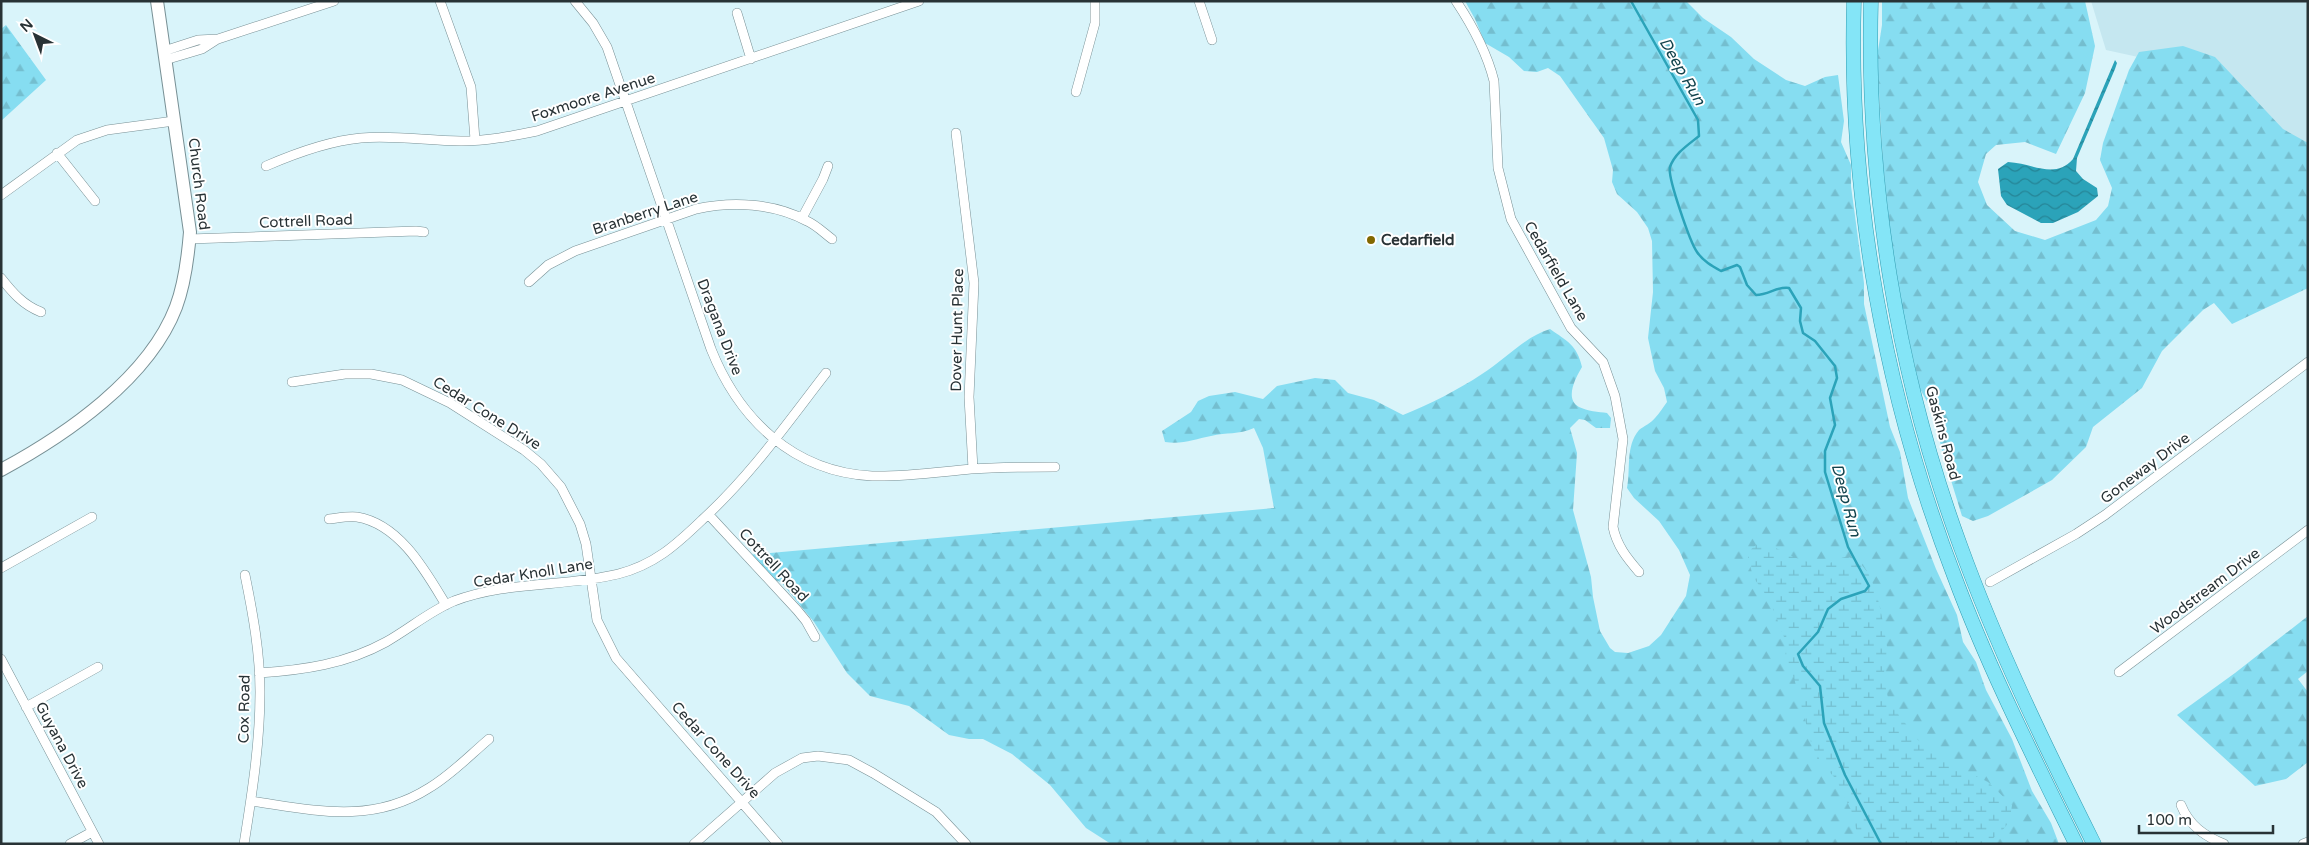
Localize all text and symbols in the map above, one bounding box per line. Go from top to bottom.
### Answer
north arrow [10,10,60,60]
text: N [17,16,37,36]
water label: Deep Run [1655,34,1710,110]
street label: Foxmoore Avenue [529,68,657,126]
street label: Church Road [184,137,214,231]
street label: Branberry Lane [590,187,700,239]
street label: Cottrell Road [259,210,353,232]
street label: Cedarfield Lane [1520,218,1592,324]
place label: Cedarfield [1381,231,1455,249]
marker: Cedarfield [1365,234,1377,246]
street label: Dover Hunt Place [947,268,967,392]
street label: Dragana Drive [693,276,747,378]
street label: Cedar Cone Drive [430,373,544,453]
street label: Gaskins Road [1922,384,1964,482]
street label: Goneway Drive [2097,429,2193,507]
water label: Deep Run [1827,461,1866,540]
street label: Cottrell Road [735,525,813,605]
street label: Woodstream Drive [2147,544,2263,638]
street label: Cedar Knoll Lane [472,555,594,591]
street label: Cox Road [234,674,254,744]
street label: Cedar Cone Drive [668,698,764,802]
street label: Guyana Drive [32,699,92,791]
scale bar [2139,802,2273,834]
text: 100 m [2146,811,2192,829]

